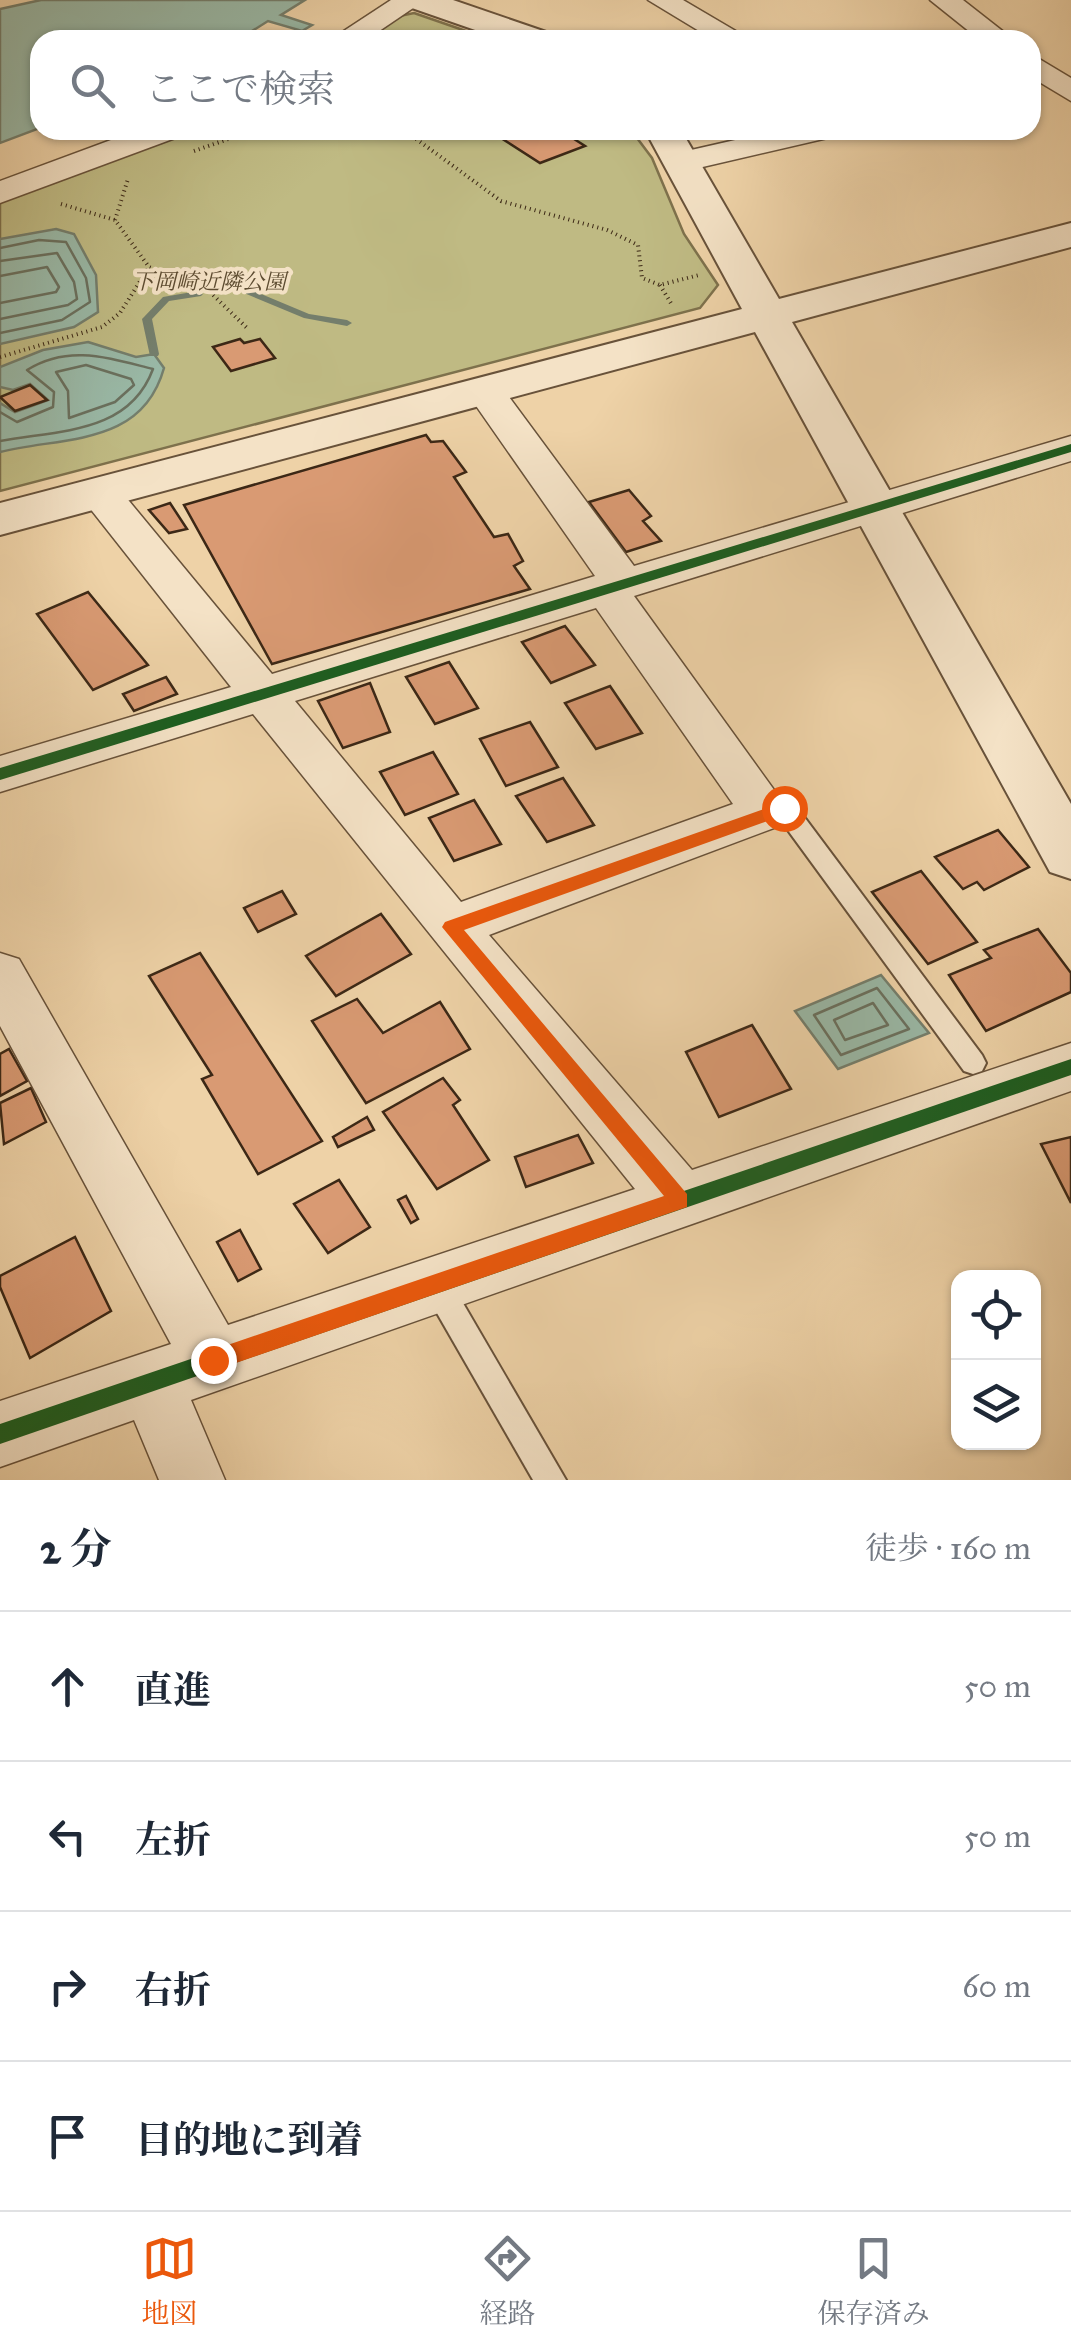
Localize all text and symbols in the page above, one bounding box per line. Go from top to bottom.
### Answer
search box [30,30,1041,140]
icon: search [65,58,120,113]
text: ここで検索 [145,66,335,112]
park label: 下岡崎近隣公園 [132,268,289,295]
route start [762,786,808,832]
map controls [951,1270,1041,1450]
button: locate [951,1270,1041,1360]
route end [191,1338,237,1384]
button: layers [951,1360,1041,1450]
text: 2 分 [40,1523,112,1575]
text: 徒歩 · 160 m [865,1529,1031,1568]
icon: ahead [40,1659,95,1714]
text: 直進 [135,1667,211,1713]
text: 50 m [964,1667,1031,1706]
icon: left [40,1809,95,1864]
text: 左折 [135,1817,211,1863]
text: 50 m [964,1817,1031,1856]
icon: right [40,1959,95,2014]
text: 右折 [135,1967,211,2013]
text: 60 m [962,1967,1031,2006]
icon: arrive [40,2109,95,2164]
text: 目的地に到着 [135,2117,363,2163]
tab: 地図 [141,2231,197,2331]
tab: 経路 [479,2231,536,2331]
tab: 保存済み [818,2231,930,2331]

